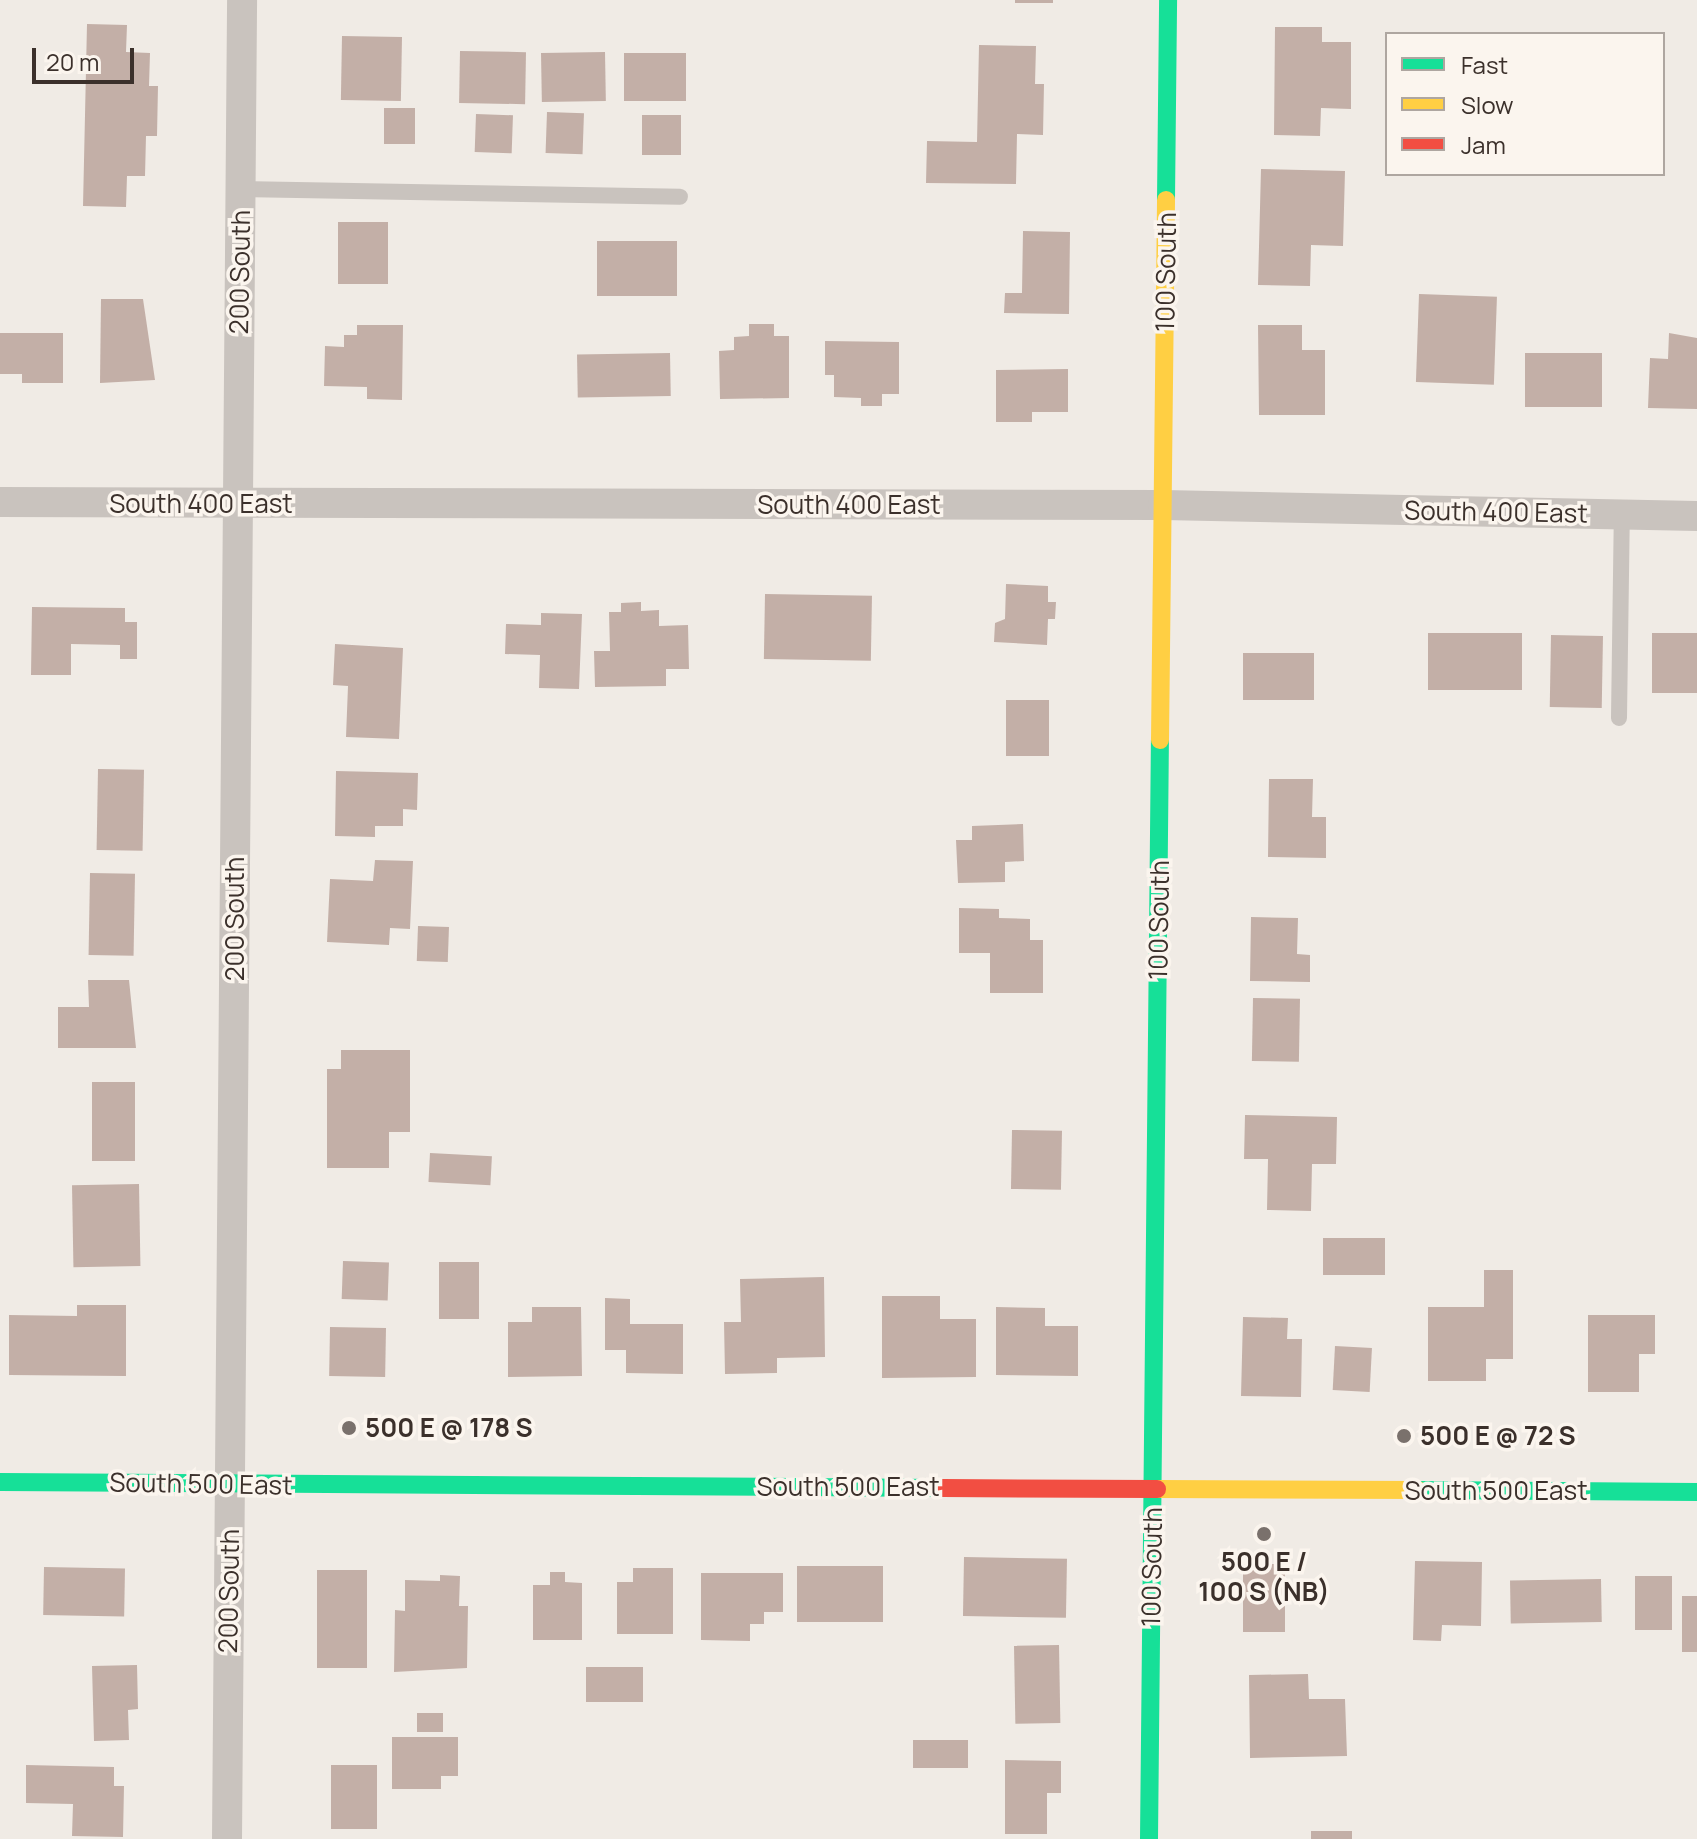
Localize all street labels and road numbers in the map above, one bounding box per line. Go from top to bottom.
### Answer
street label: 200 South [223,210,257,334]
street label: 100 South [1149,212,1183,332]
street label: South 400 East [109,488,293,520]
street label: South 400 East [757,489,941,521]
street label: South 400 East [1404,495,1588,529]
street label: 200 South [219,857,251,981]
street label: 100 South [1142,860,1176,980]
street label: South 500 East [109,1467,293,1501]
street label: South 500 East [756,1471,940,1503]
street label: South 500 East [1404,1475,1588,1507]
street label: 100 South [1135,1507,1169,1627]
street label: 200 South [212,1529,246,1653]

